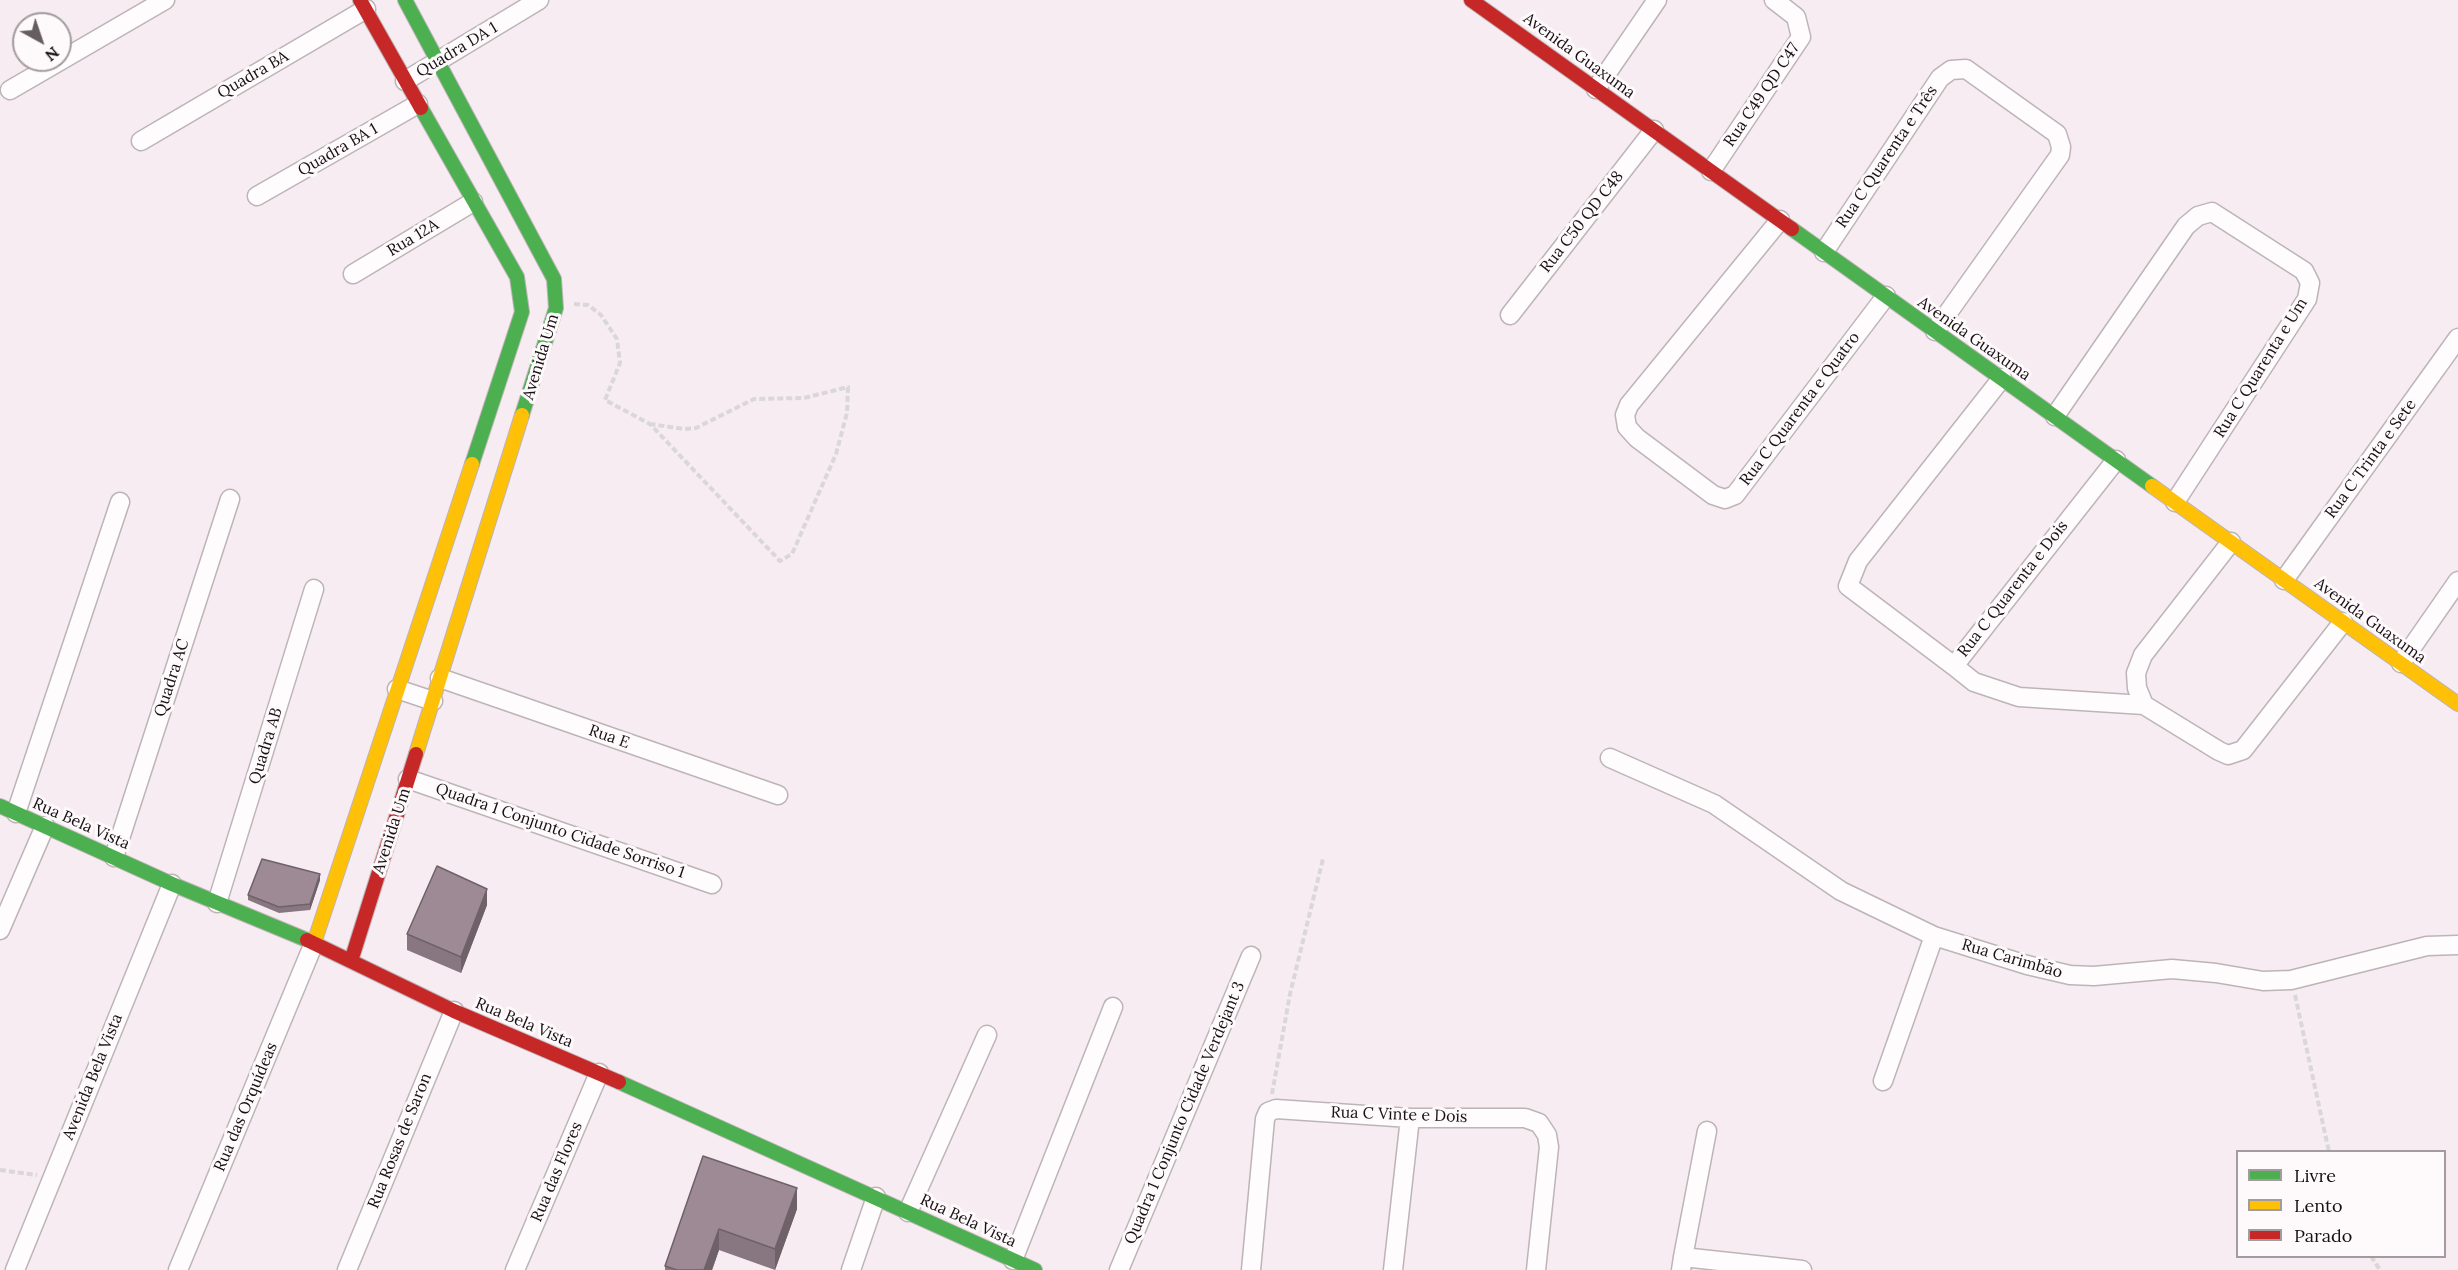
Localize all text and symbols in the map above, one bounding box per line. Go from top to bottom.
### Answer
street label: Avenida Guaxuma [1519,9,1639,103]
north arrow [12,12,72,72]
street label: Quadra DA 1 [413,18,501,82]
street label: Rua C49 QD C47 [1720,39,1804,151]
text: N [41,43,63,66]
street label: Quadra BA [214,47,292,103]
street label: Rua C Quarenta e Três [1832,82,1942,232]
street label: Quadra BA 1 [295,119,381,181]
street label: Rua C50 QD C48 [1536,167,1628,277]
street label: Rua 12A [384,215,442,261]
street label: Avenida Guaxuma [1914,293,2034,385]
street label: Rua C Quarenta e Um [2210,295,2312,441]
street label: Avenida Um [519,312,563,402]
street label: Rua C Quarenta e Quatro [1736,328,1864,490]
street label: Rua C Trinta e Sete [2321,396,2421,522]
street label: Rua C Quarenta e Dois [1954,517,2072,661]
street label: Avenida Guaxuma [2310,574,2430,668]
street label: Quadra AC [150,637,194,719]
street label: Quadra AB [245,705,287,787]
street label: Rua E [586,721,632,753]
street label: Quadra 1 Conjunto Cidade Sorriso 1 [433,779,687,883]
street label: Avenida Um [369,786,415,876]
street label: Rua Bela Vista [30,794,132,854]
street label: Rua Carimbão [1959,935,2065,983]
street label: Quadra 1 Conjunto Cidade Verdejant 3 [1121,979,1249,1247]
street label: Rua Bela Vista [472,994,576,1052]
street label: Avenida Bela Vista [59,1011,127,1143]
street label: Rua das Orquídeas [210,1040,282,1174]
street label: Rua Rosas de Saron [364,1071,436,1211]
street label: Rua C Vinte e Dois [1330,1103,1468,1127]
street label: Rua das Flores [527,1119,587,1225]
legend [2236,1150,2446,1258]
text: Livre [2294,1164,2336,1187]
street label: Rua Bela Vista [917,1190,1019,1252]
text: Lento [2294,1194,2342,1217]
text: Parado [2294,1224,2352,1247]

